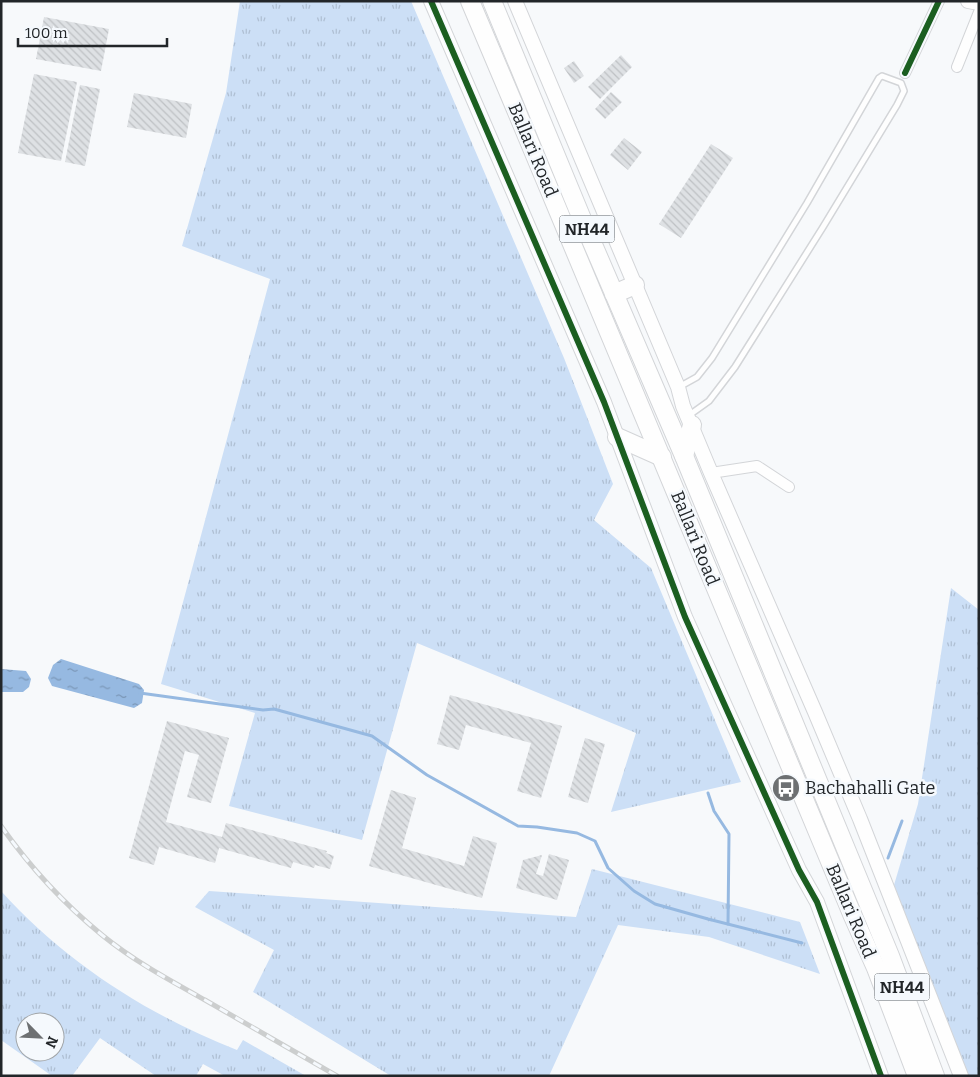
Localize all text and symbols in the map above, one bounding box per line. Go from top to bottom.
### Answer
scale bar [18,15,166,47]
text: 100 m [25,24,68,42]
street label: Ballari Road [503,100,563,201]
road number: NH44 [560,215,614,242]
street label: Ballari Road [666,488,724,589]
bus stop icon: Bachahalli Gate [771,773,801,803]
place label: Bachahalli Gate [805,777,935,799]
street label: Ballari Road [821,861,881,962]
road number: NH44 [874,974,930,1000]
north arrow [15,1012,65,1062]
text: N [41,1034,61,1051]

